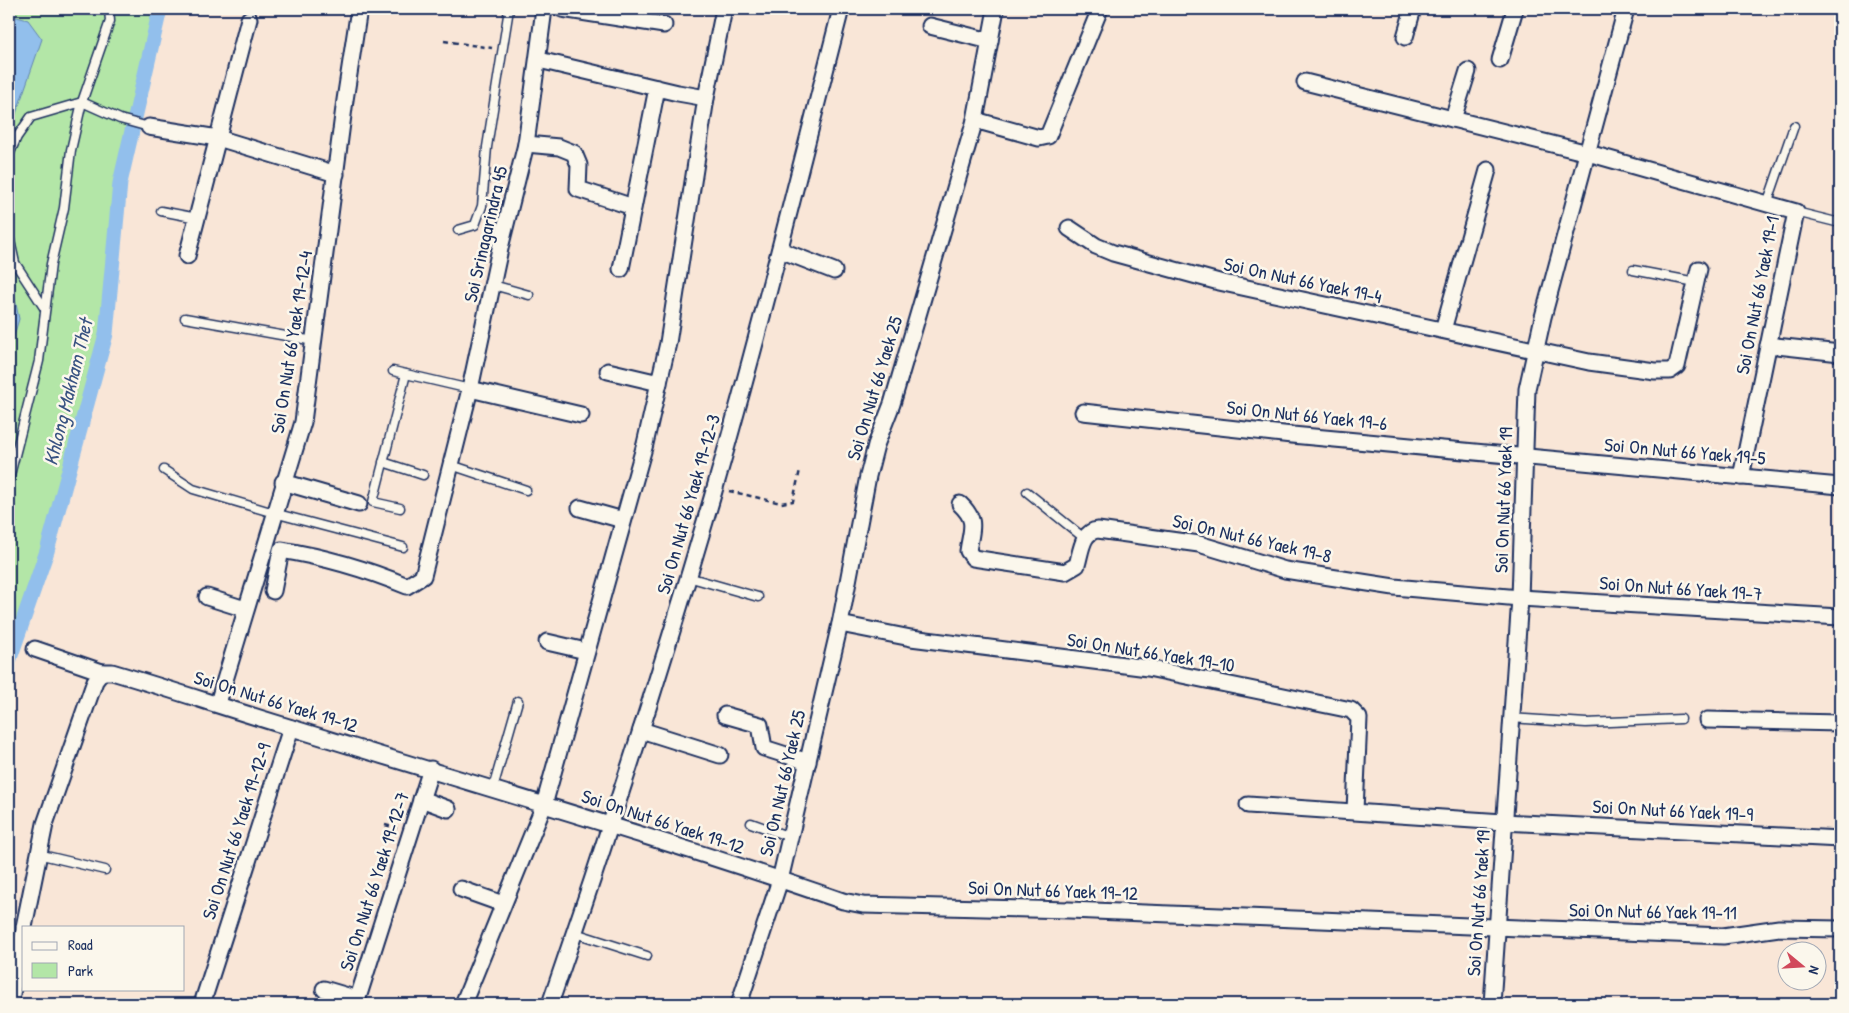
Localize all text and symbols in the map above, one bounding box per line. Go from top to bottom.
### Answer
street label: Soi Srinagarindra 45 [457,163,513,305]
street label: Soi On Nut 66 Yaek 19-1 [1729,214,1785,376]
street label: Soi On Nut 66 Yaek 19-12-4 [264,249,318,435]
street label: Soi On Nut 66 Yaek 19-4 [1222,251,1384,309]
water label: Khlong Makham Thet [36,313,100,468]
street label: Soi On Nut 66 Yaek 25 [840,313,908,463]
street label: Soi On Nut 66 Yaek 19-6 [1225,394,1389,436]
street label: Soi On Nut 66 Yaek 19-12-3 [650,411,726,597]
street label: Soi On Nut 66 Yaek 19 [1487,426,1519,574]
street label: Soi On Nut 66 Yaek 19-5 [1603,431,1767,471]
street label: Soi On Nut 66 Yaek 19-8 [1170,507,1334,569]
street label: Soi On Nut 66 Yaek 19-7 [1599,569,1763,607]
street label: Soi On Nut 66 Yaek 19-10 [1065,626,1237,678]
street label: Soi On Nut 66 Yaek 19-12 [191,664,361,738]
street label: Soi On Nut 66 Yaek 25 [753,707,811,859]
street label: Soi On Nut 66 Yaek 19-12-9 [195,739,277,923]
street label: Soi On Nut 66 Yaek 19-12 [578,782,748,860]
street label: Soi On Nut 66 Yaek 19-12-7 [333,788,415,974]
street label: Soi On Nut 66 Yaek 19-9 [1592,793,1754,827]
street label: Soi On Nut 66 Yaek 19 [1460,829,1496,977]
street label: Soi On Nut 66 Yaek 19-12 [968,874,1138,906]
street label: Soi On Nut 66 Yaek 19-11 [1569,897,1737,925]
legend [22,926,185,990]
text: Road [68,934,93,955]
north arrow [1776,940,1826,990]
text: Park [68,960,93,981]
text: N [1804,964,1825,977]

